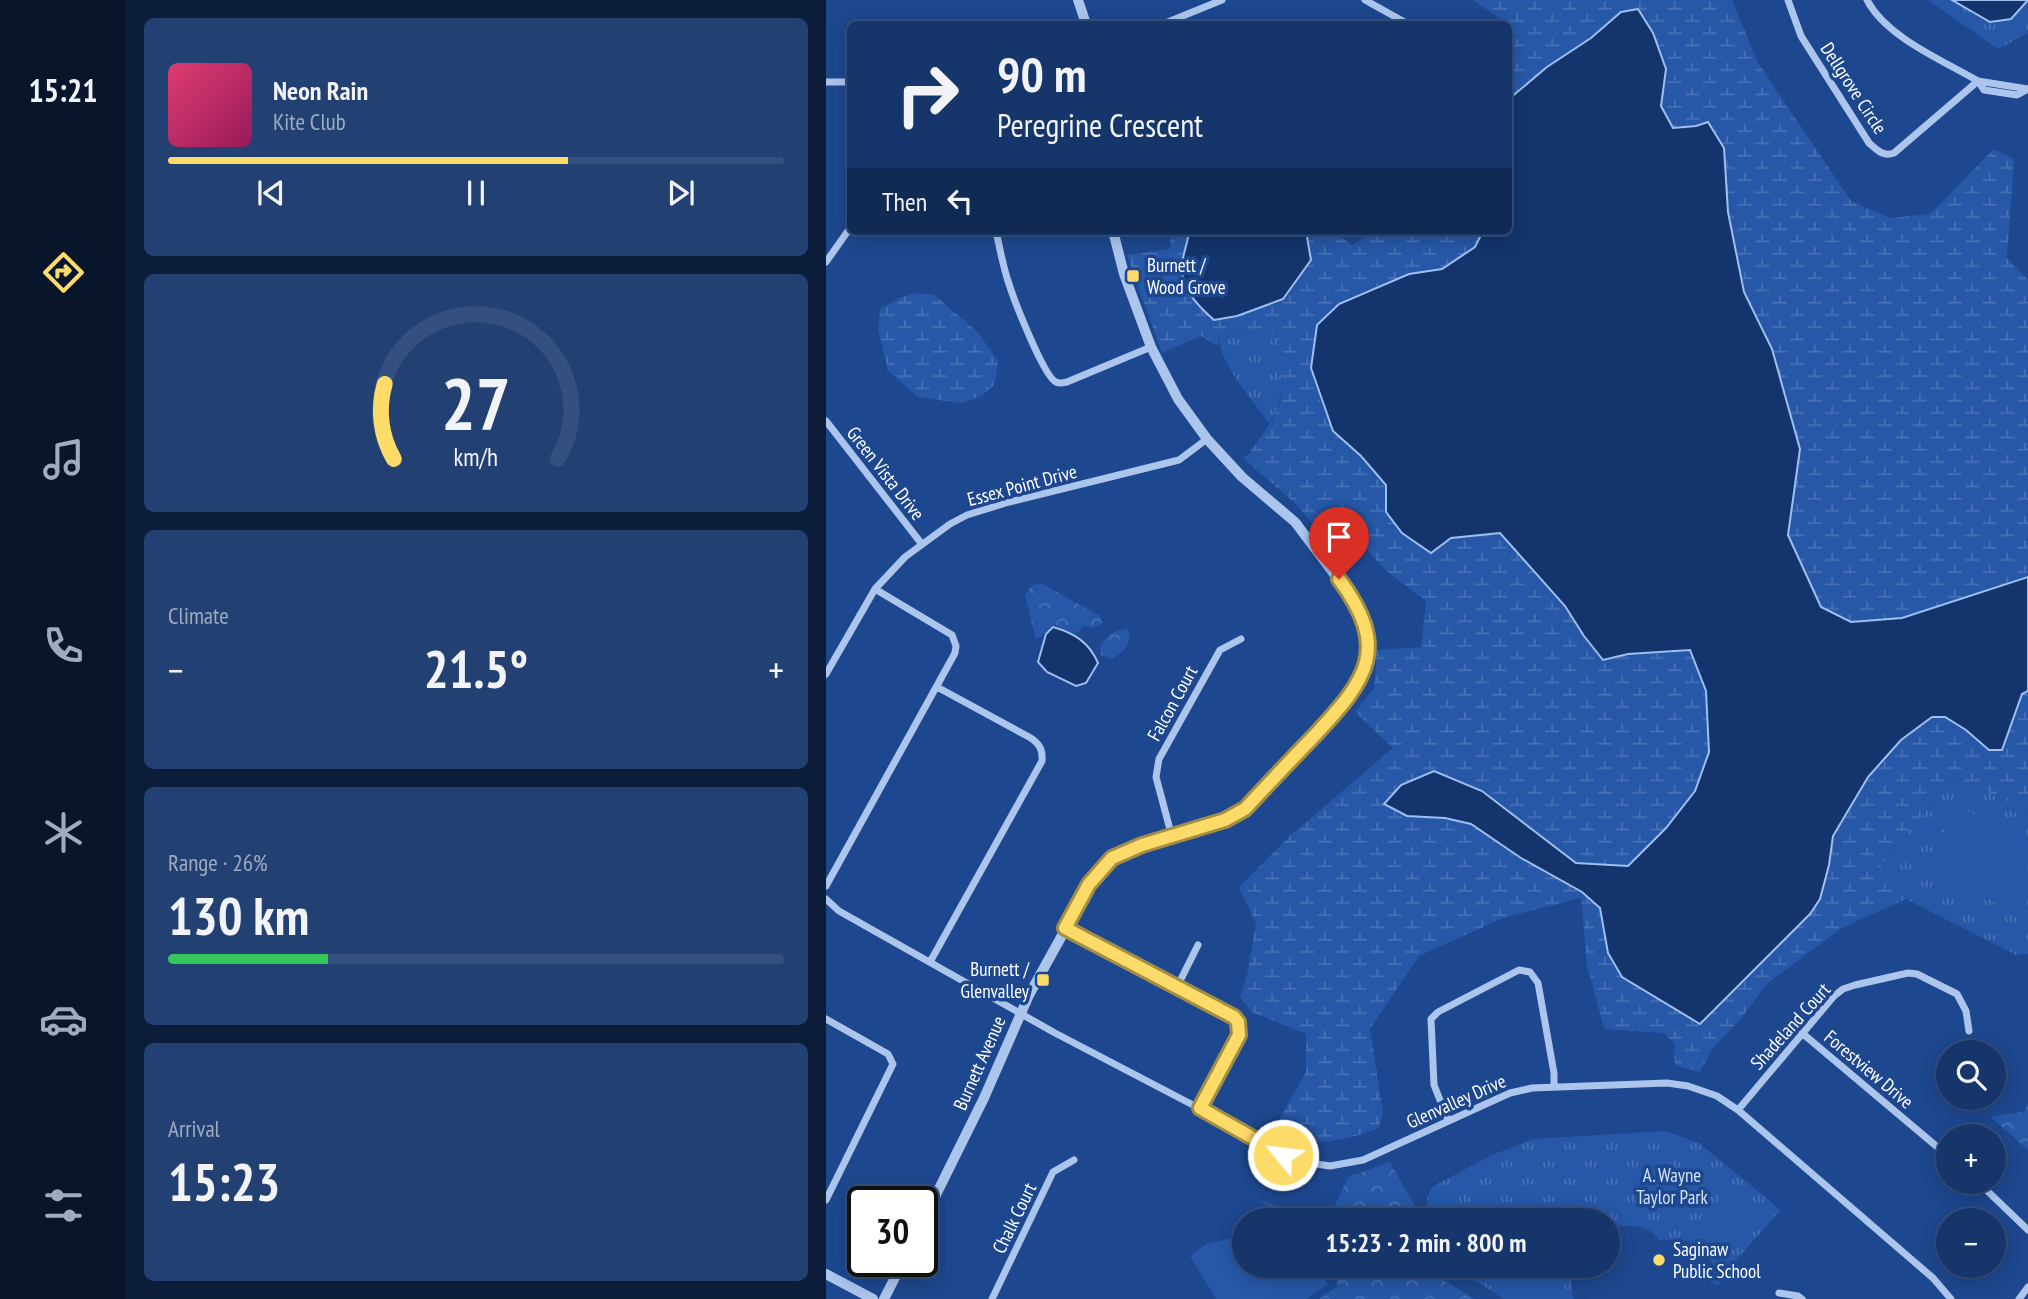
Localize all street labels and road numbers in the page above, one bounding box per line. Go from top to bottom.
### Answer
street label: Dellgrove Circle [1815,38,1893,138]
street label: Green Vista Drive [842,421,930,525]
street label: Essex Point Drive [965,459,1080,511]
street label: Falcon Court [1142,660,1203,745]
street label: Shadeland Court [1745,977,1836,1074]
street label: Burnett Avenue [948,1012,1010,1114]
street label: Forestview Drive [1819,1025,1919,1113]
street label: Glenvalley Drive [1402,1068,1510,1134]
street label: Chalk Court [987,1178,1042,1257]

